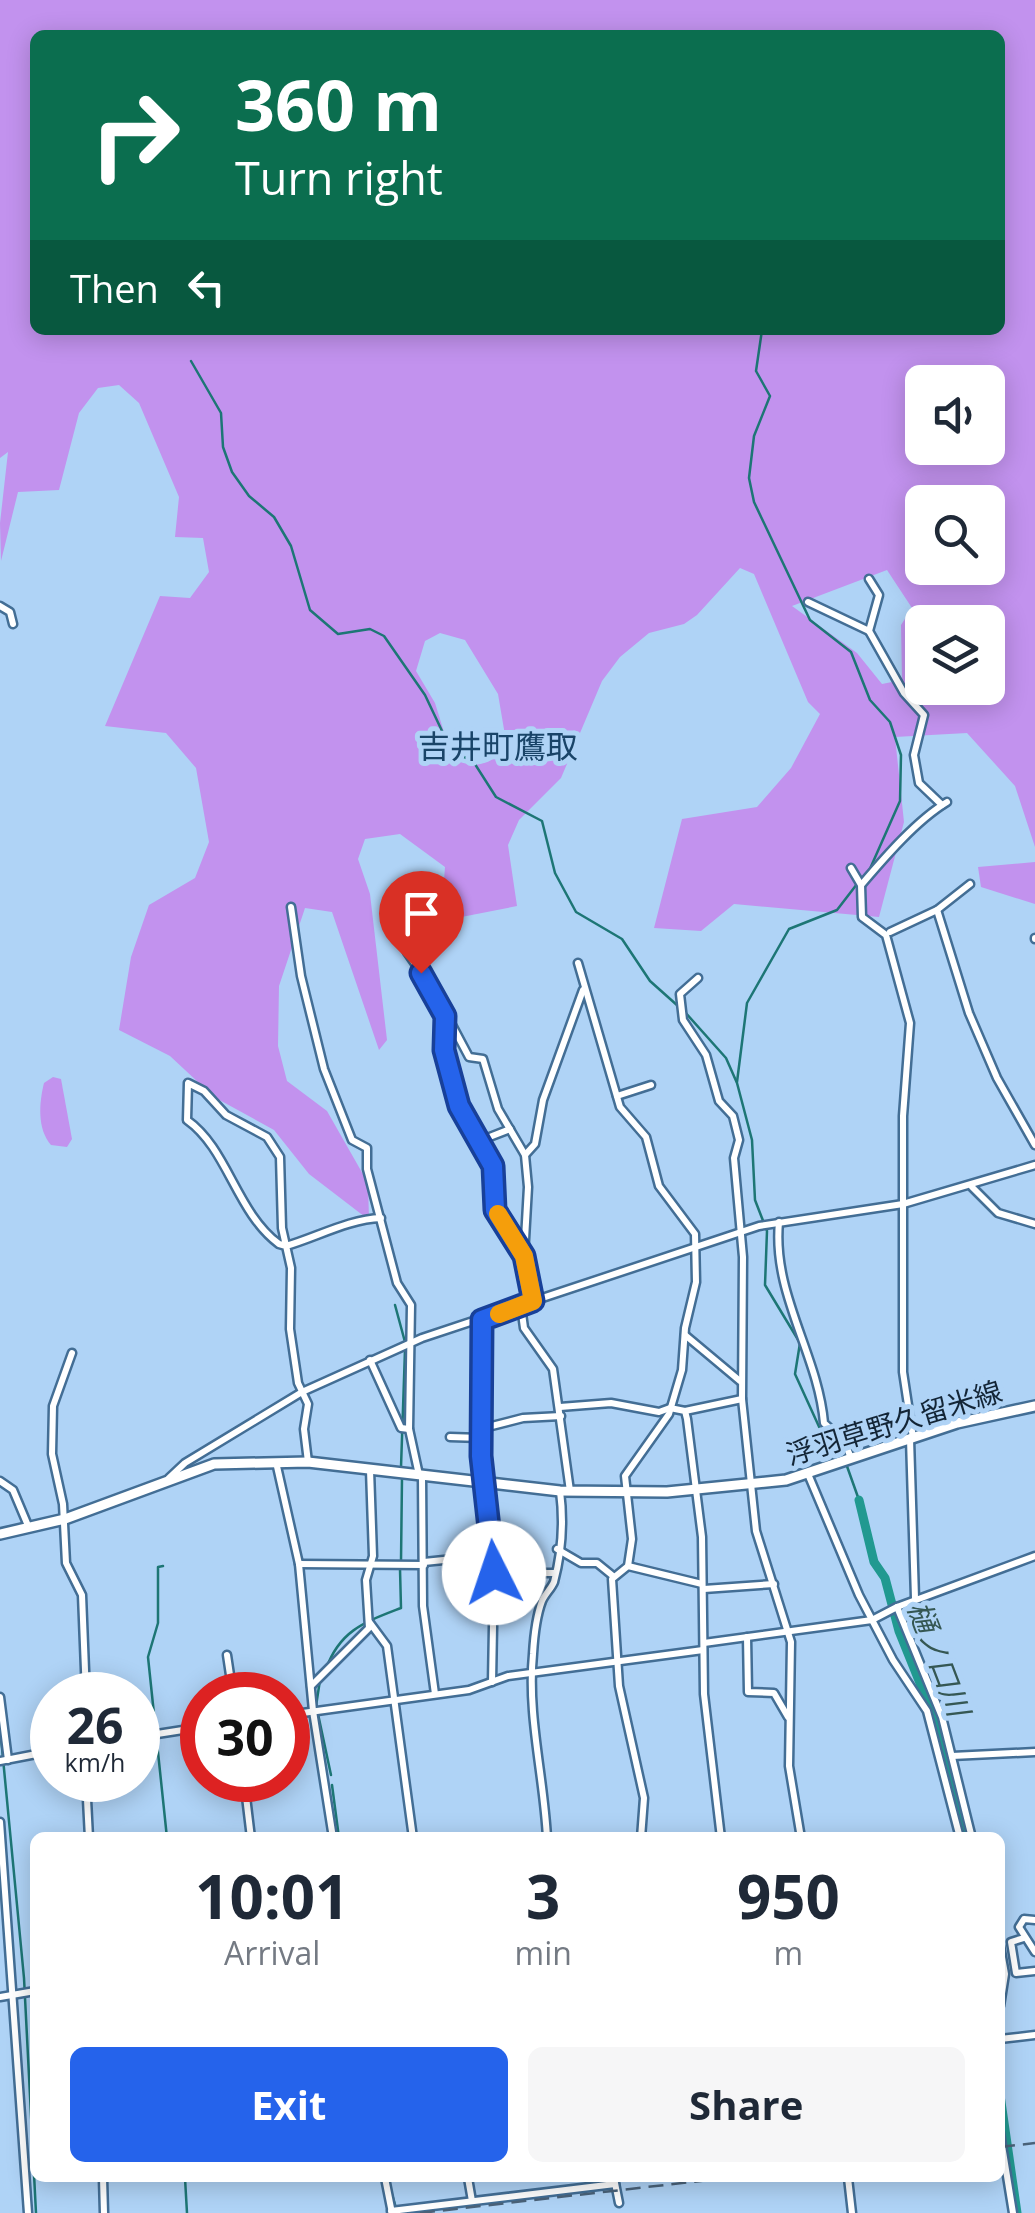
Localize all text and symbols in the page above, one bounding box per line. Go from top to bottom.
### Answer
text: 360 m [235,56,442,152]
icon: right [70,70,200,200]
text: Turn right [235,147,443,208]
icon: left [179,260,234,315]
text: Then [70,262,159,314]
map controls [905,365,1005,705]
button: sound [905,365,1005,465]
button: search [905,485,1005,585]
button: layers [905,605,1005,705]
district label: 吉井町鷹取 [418,724,578,767]
pin [379,871,464,974]
icon: arrive [394,886,449,941]
street label: 浮羽草野久留米線 [781,1371,1006,1473]
position arrow [442,1521,546,1625]
water label: 樋ノ口川 [899,1595,981,1725]
speed limit sign: 30 [180,1672,310,1802]
text: 26 [66,1691,124,1759]
text: km/h [65,1745,125,1779]
text: 10:01 [195,1855,349,1937]
text: 3 [526,1855,560,1937]
text: 950 [737,1855,840,1937]
text: Arrival [224,1931,320,1974]
text: min [515,1931,572,1974]
text: m [774,1931,803,1974]
button: Exit [70,2047,508,2162]
button: Share [528,2047,965,2162]

